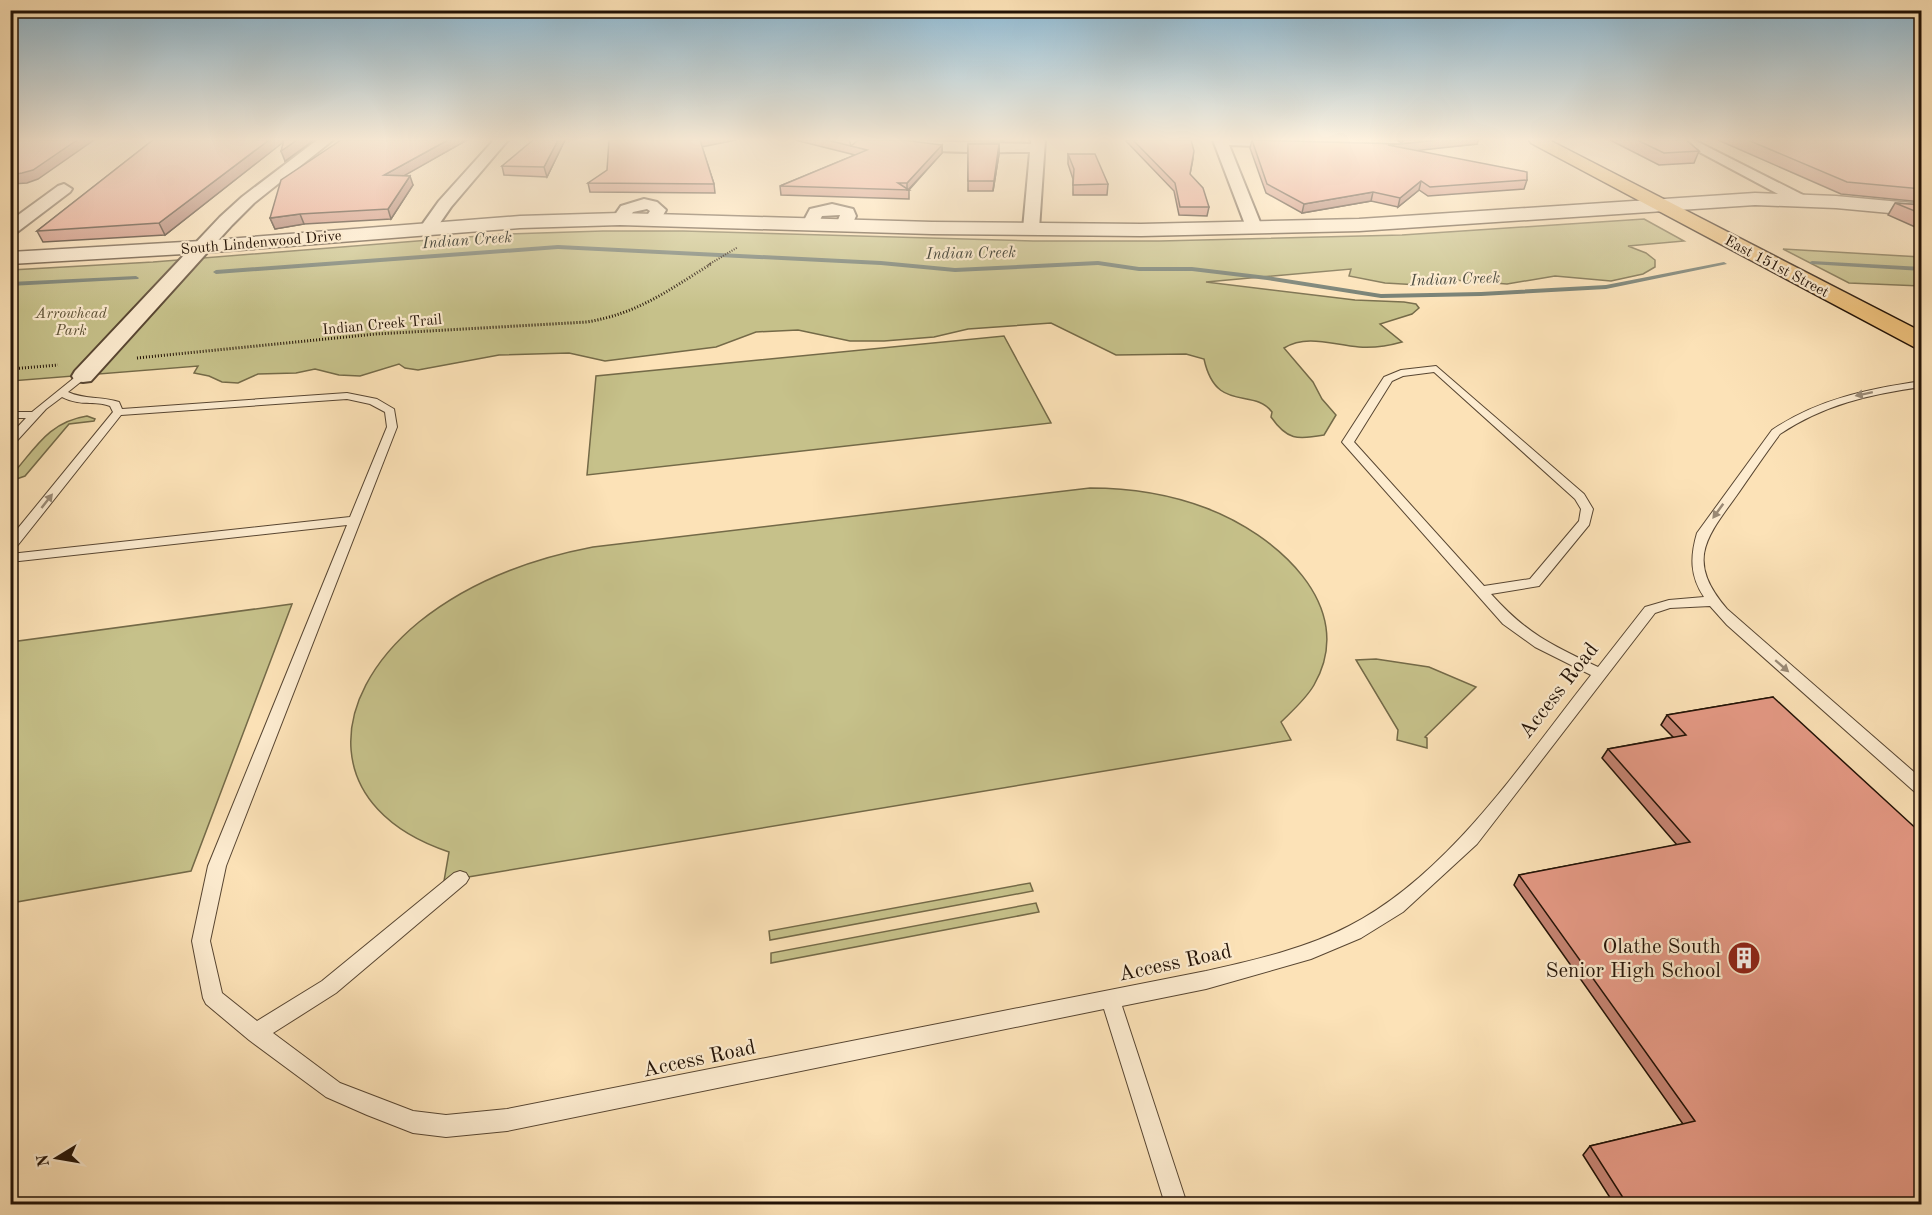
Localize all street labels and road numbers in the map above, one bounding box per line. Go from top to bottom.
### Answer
street label: South Lindenwood Drive [180,229,342,258]
street label: East 151st Street [1722,234,1831,301]
street label: Indian Creek Trail [322,313,443,338]
street label: Access Road [1516,639,1603,743]
street label: Access Road [1117,941,1234,986]
street label: Access Road [641,1037,758,1082]

